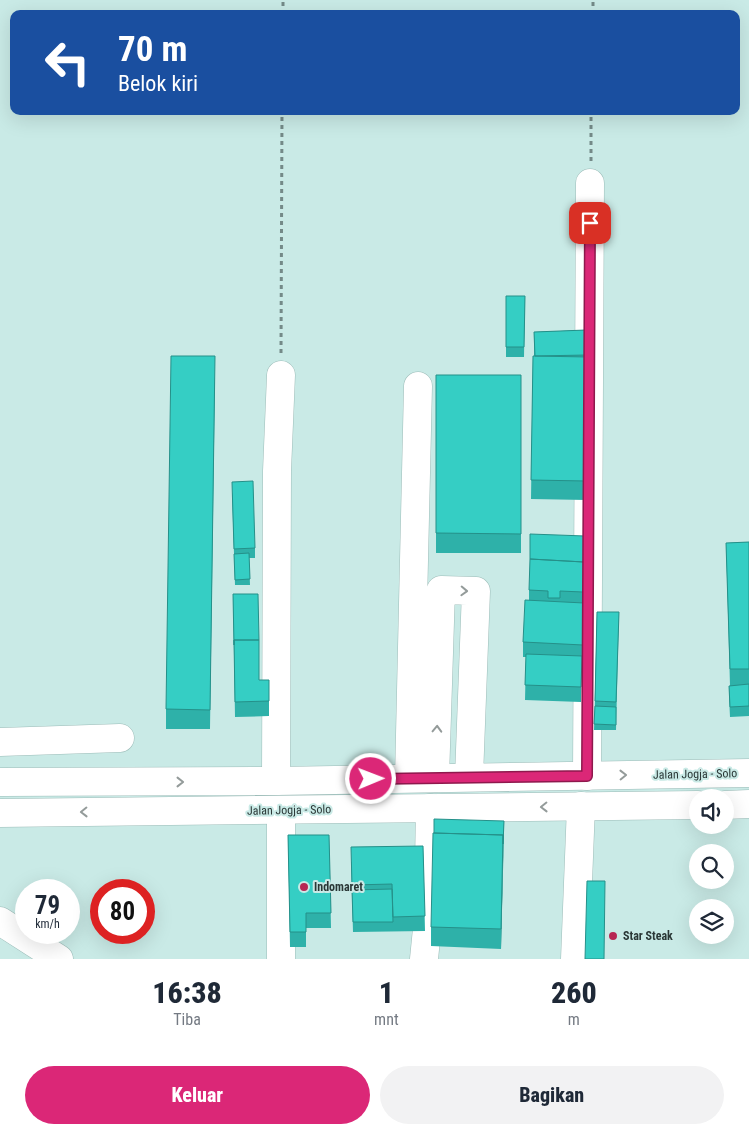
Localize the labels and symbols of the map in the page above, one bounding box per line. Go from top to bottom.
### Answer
pin [569,202,611,244]
one-way arrow [460,586,468,596]
one-way arrow [432,725,442,733]
position arrow [344,752,396,804]
street label: Jalan Jogja - Solo [653,766,737,782]
one-way arrow [619,770,627,780]
one-way arrow [176,776,184,787]
street label: Jalan Jogja - Solo [247,802,331,818]
one-way arrow [540,802,548,812]
one-way arrow [80,807,88,817]
speed limit sign: 80 [90,879,155,944]
place label: Indomaret [314,880,363,894]
marker: Indomaret [298,881,310,893]
place label: Star Steak [623,929,673,943]
marker: Star Steak [607,930,619,942]

